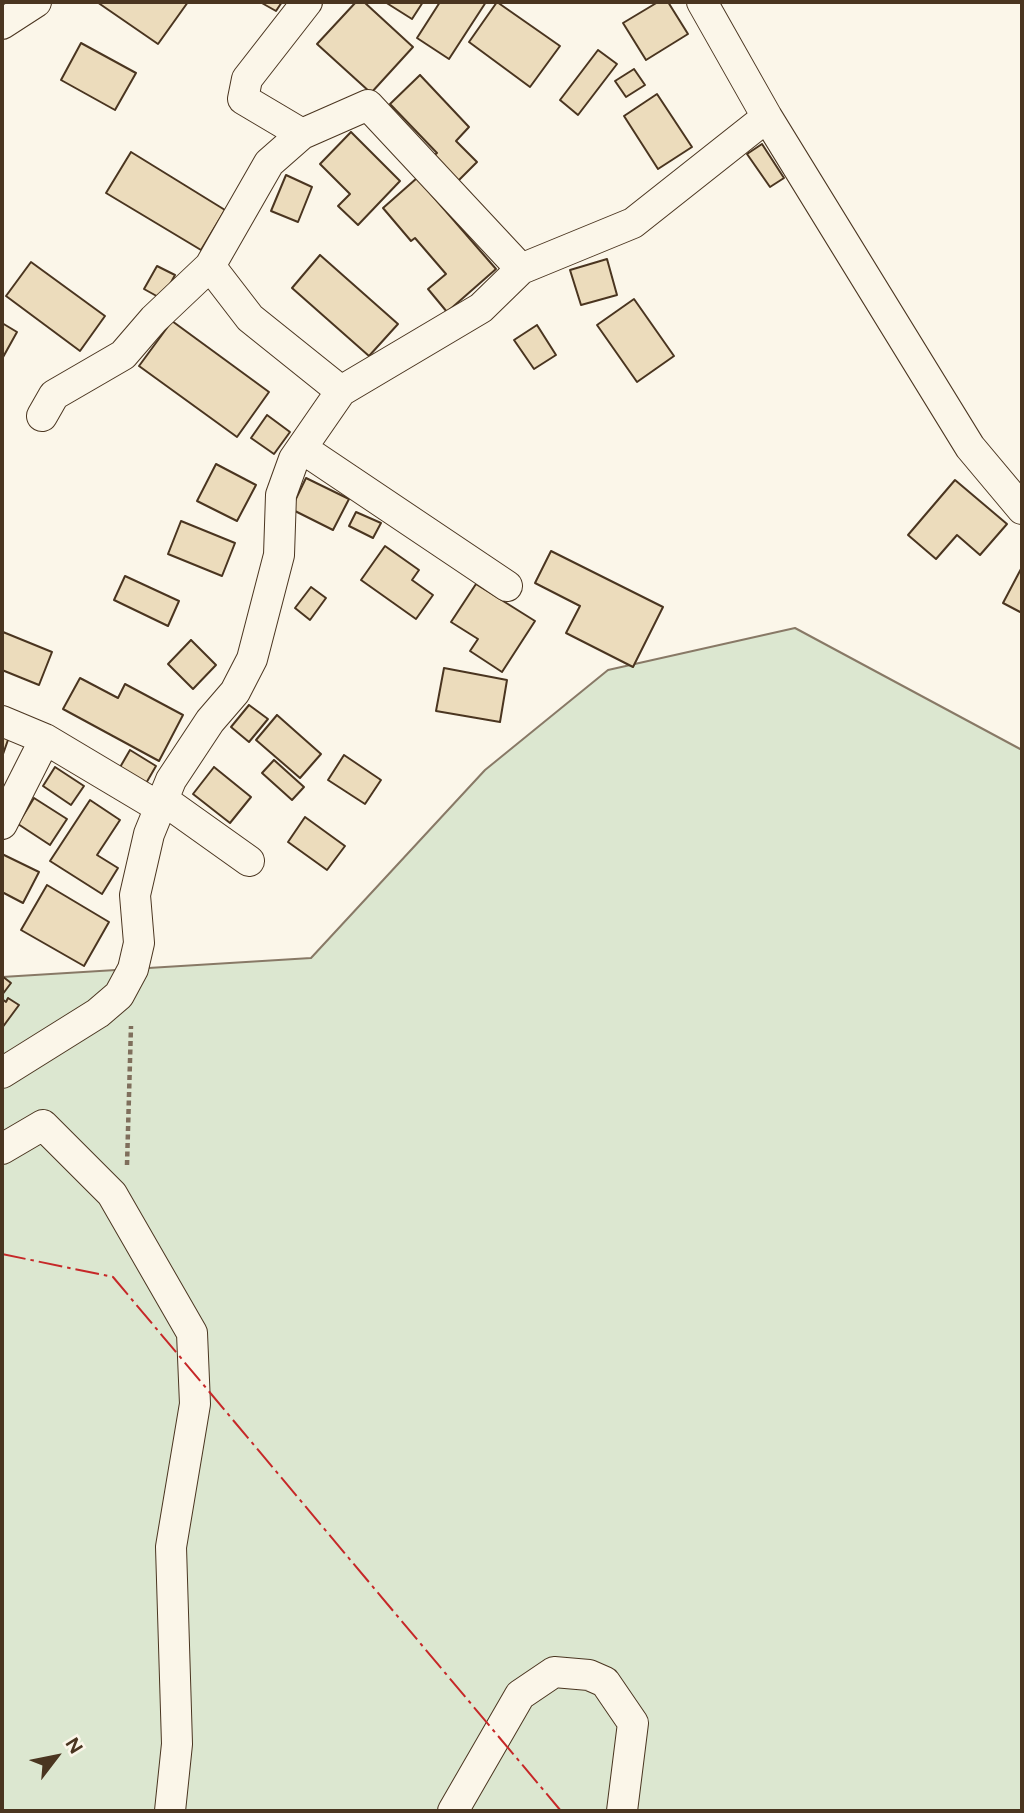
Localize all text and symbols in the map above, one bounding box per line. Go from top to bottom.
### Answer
north arrow [21,1722,91,1792]
text: N [61,1733,88,1758]

